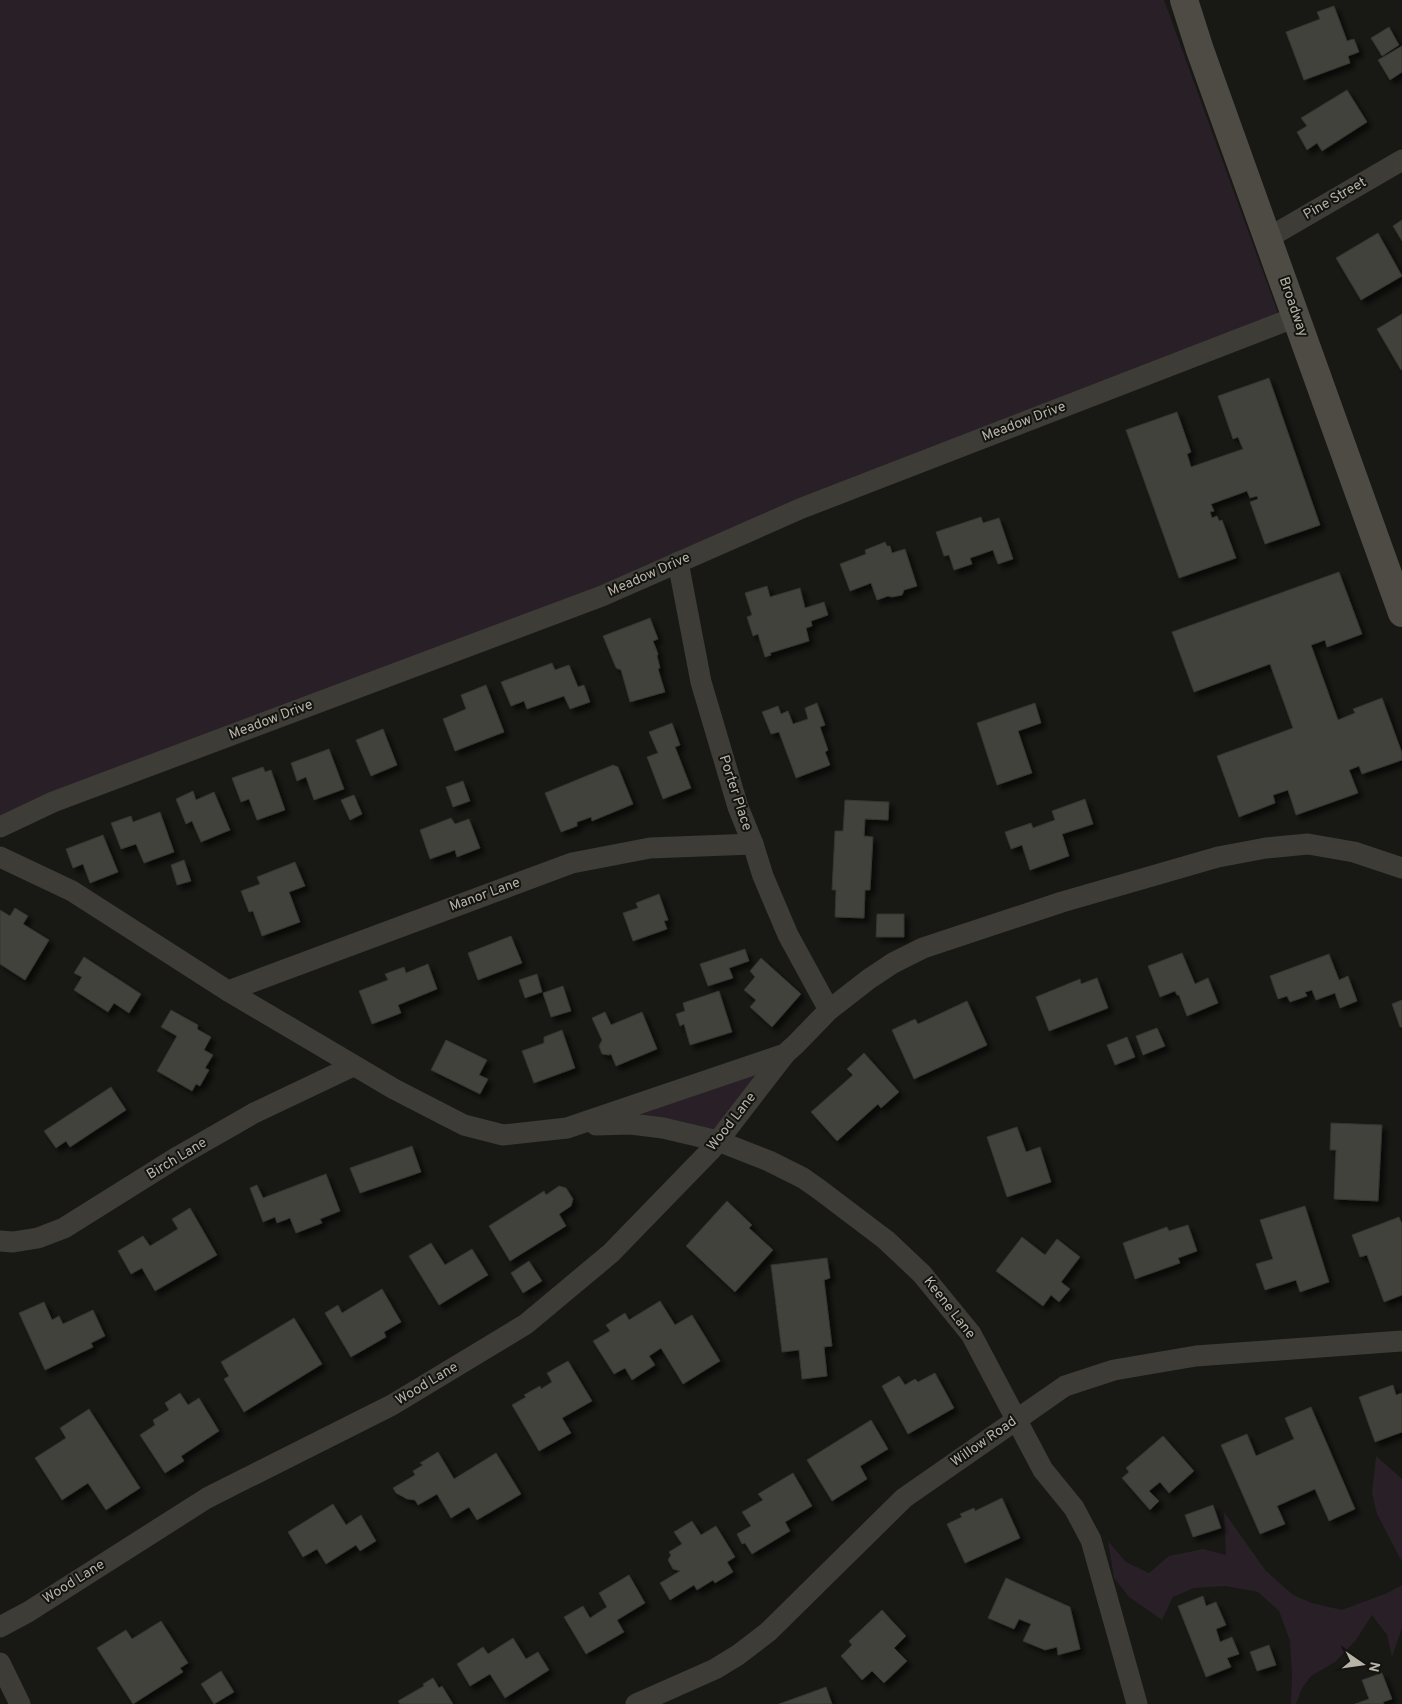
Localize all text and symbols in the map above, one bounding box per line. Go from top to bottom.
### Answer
street label: Pine Street [1301,174,1369,224]
street label: Broadway [1275,275,1311,339]
street label: Meadow Drive [980,398,1068,446]
street label: Meadow Drive [605,549,693,601]
street label: Meadow Drive [227,696,315,744]
street label: Porter Place [715,753,755,833]
street label: Manor Lane [447,874,523,916]
street label: Wood Lane [704,1089,760,1155]
street label: Birch Lane [144,1134,210,1184]
street label: Keene Lane [919,1274,979,1342]
street label: Wood Lane [393,1359,461,1409]
street label: Willow Road [948,1413,1020,1471]
street label: Wood Lane [40,1556,108,1608]
north arrow [1337,1639,1387,1689]
text: N [1364,1660,1383,1673]

